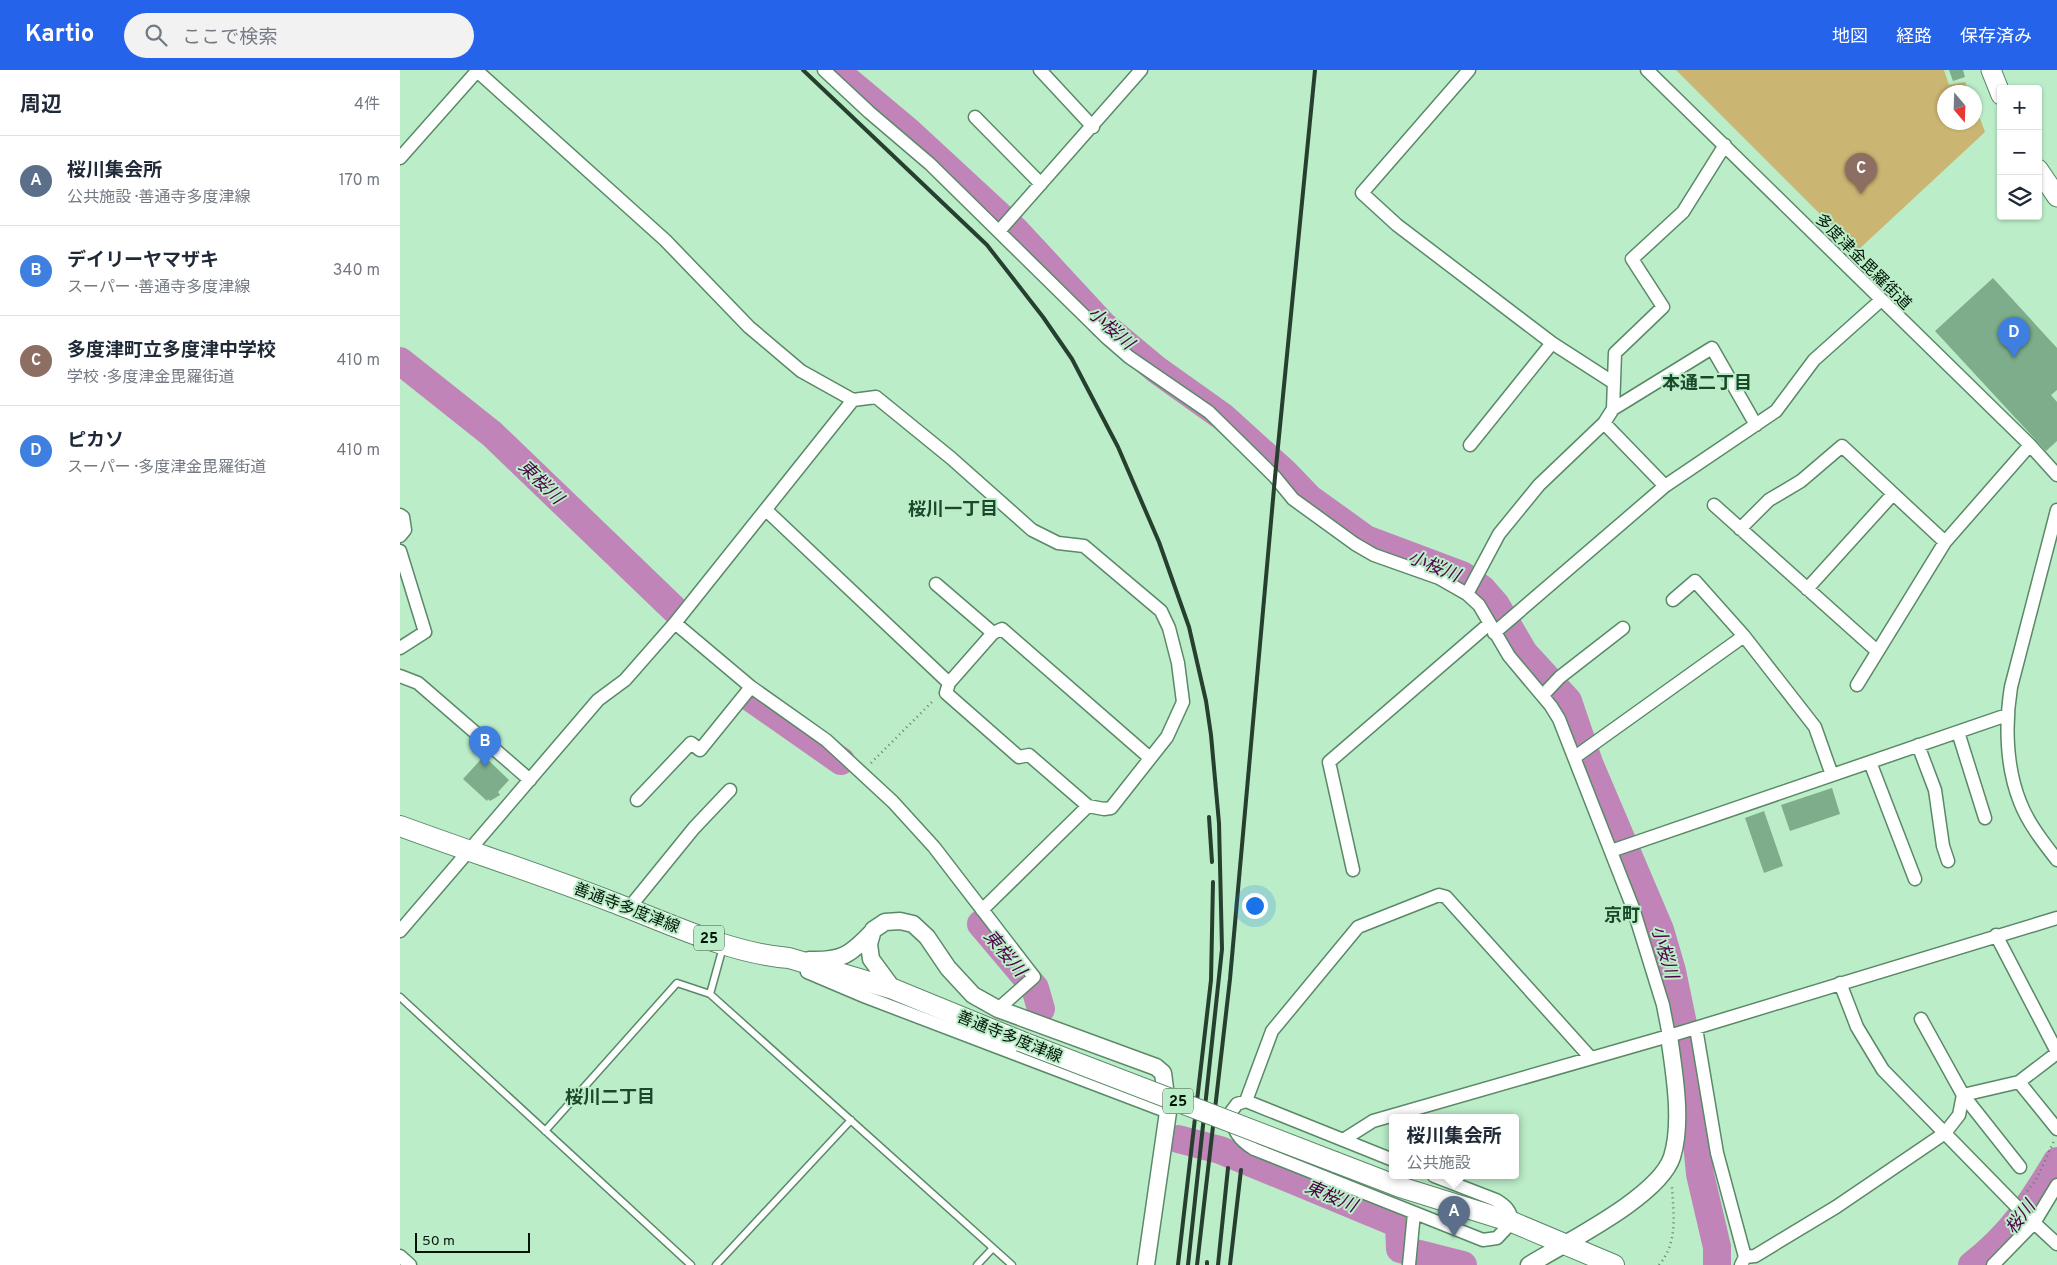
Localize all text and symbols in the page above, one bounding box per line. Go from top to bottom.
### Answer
search box [124,13,474,58]
text: Kartio [25,20,94,50]
icon: search [142,21,170,49]
text: ここで検索 [182,26,277,50]
text: 地図 [1832,26,1868,49]
text: 経路 [1896,26,1932,49]
text: 保存済み [1960,26,2032,49]
north arrow [1937,85,1982,130]
map controls [1997,85,2042,220]
button: + [1997,85,2042,130]
text: 周辺 [20,92,62,119]
text: 4件 [354,95,380,115]
button: − [1997,130,2042,175]
pin: C [1845,153,1877,194]
text: 桜川集会所 [67,159,162,183]
text: A [30,171,42,191]
text: 170 m [339,171,380,191]
button: layers [1997,175,2042,220]
text: 公共施設 · 善通寺多度津線 [67,188,251,208]
street label: 多度津金毘羅街道 [1810,210,1915,315]
text: デイリーヤマザキ [67,249,219,273]
text: B [30,261,42,281]
text: 340 m [333,261,380,281]
text: スーパー · 善通寺多度津線 [67,278,250,298]
water label: 小桜川 [1082,303,1139,357]
pin: D [1998,317,2030,358]
text: 多度津町立多度津中学校 [67,339,276,363]
text: C [31,351,41,371]
text: 410 m [337,351,380,371]
text: 学校 · 多度津金毘羅街道 [67,368,235,388]
district label: 本通二丁目 [1662,373,1752,396]
text: ピカソ [67,429,124,453]
text: D [30,441,42,461]
text: 410 m [337,441,380,461]
water label: 東桜川 [513,456,569,511]
text: スーパー · 多度津金毘羅街道 [67,458,266,478]
district label: 桜川一丁目 [908,499,998,522]
water label: 小桜川 [1404,547,1465,589]
pin: B [469,726,501,767]
street label: 善通寺多度津線 [570,879,682,938]
your location [1242,893,1268,919]
district label: 京町 [1604,905,1640,928]
water label: 小桜川 [1645,923,1683,983]
road number: 25 [694,926,724,950]
water label: 東桜川 [978,926,1031,984]
street label: 善通寺多度津線 [954,1008,1065,1068]
district label: 桜川二丁目 [565,1087,655,1110]
road number: 25 [1163,1088,1193,1114]
popup [1389,1114,1519,1179]
text: 桜川集会所 [1406,1125,1502,1149]
text: 公共施設 [1406,1154,1471,1174]
water label: 東桜川 [1301,1176,1362,1219]
water label: 桜川 [2001,1195,2043,1239]
pin: A [1438,1196,1470,1237]
scale bar [415,1230,530,1253]
text: 50 m [422,1233,455,1250]

